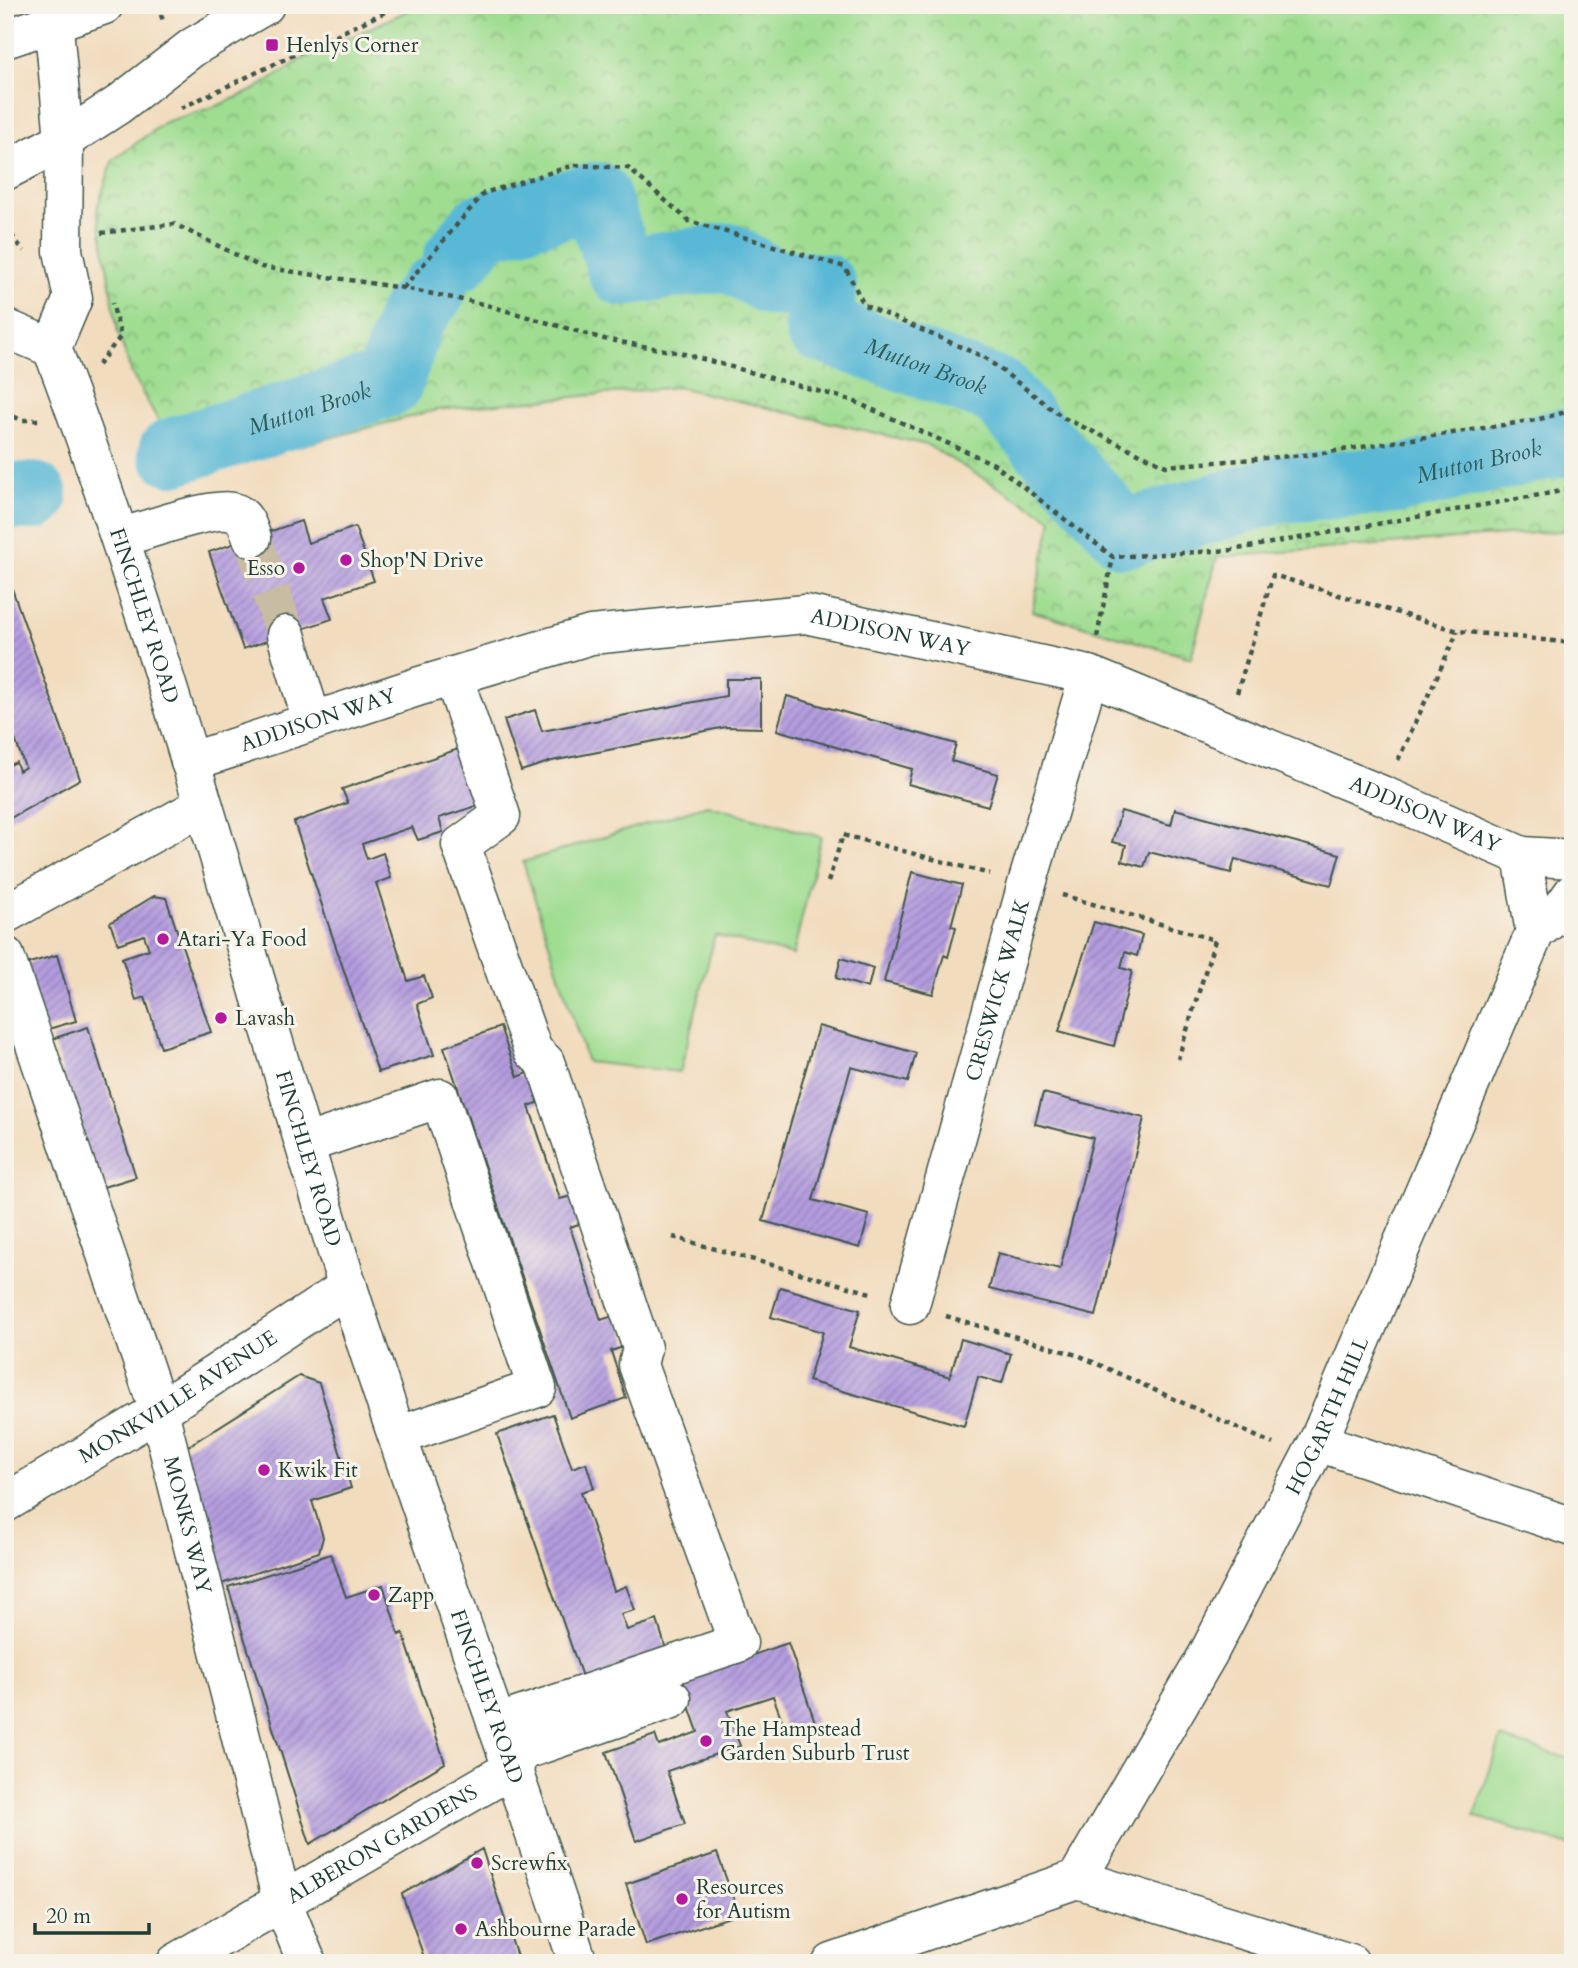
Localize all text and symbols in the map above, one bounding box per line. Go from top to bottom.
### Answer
place label: Henlys Corner [286,31,419,60]
marker: Henlys Corner [264,37,280,53]
water label: Mutton Brook [861,330,992,402]
water label: Mutton Brook [244,375,375,443]
water label: Mutton Brook [1413,432,1545,491]
street label: FINCHLEY ROAD [102,524,186,707]
place label: Shop'N Drive [360,546,484,575]
marker: Shop'N Drive [338,552,354,568]
place label: Esso [247,554,285,583]
marker: Esso [291,560,307,576]
street label: ADDISON WAY [808,602,973,664]
street label: ADDISON WAY [237,681,400,759]
street label: ADDISON WAY [1345,769,1506,860]
street label: CRESWICK WALK [959,895,1037,1085]
place label: Atari-Ya Food [177,925,307,954]
marker: Atari-Ya Food [155,931,171,947]
place label: Lavash [235,1004,296,1033]
marker: Lavash [213,1010,229,1026]
street label: FINCHLEY ROAD [268,1067,348,1250]
street label: MONKVILLE AVENUE [74,1323,283,1471]
street label: HOGARTH HILL [1279,1332,1376,1500]
street label: MONKS WAY [156,1453,219,1598]
place label: Kwik Fit [278,1456,358,1485]
marker: Kwik Fit [256,1462,272,1478]
place label: Zapp [388,1581,434,1610]
marker: Zapp [366,1587,382,1603]
street label: FINCHLEY ROAD [443,1606,530,1787]
place label: The Hampstead Garden Suburb Trust [720,1715,910,1768]
marker: The Hampstead Garden Suburb Trust [698,1733,714,1749]
street label: ALBERON GARDENS [282,1778,483,1911]
place label: Screwfix [491,1849,568,1878]
marker: Screwfix [469,1855,485,1871]
place label: Resources for Autism [696,1873,791,1926]
scale bar [35,1891,149,1935]
marker: Resources for Autism [674,1891,690,1907]
text: 20 m [46,1902,91,1931]
place label: Ashbourne Parade [475,1915,636,1944]
marker: Ashbourne Parade [453,1921,469,1937]

